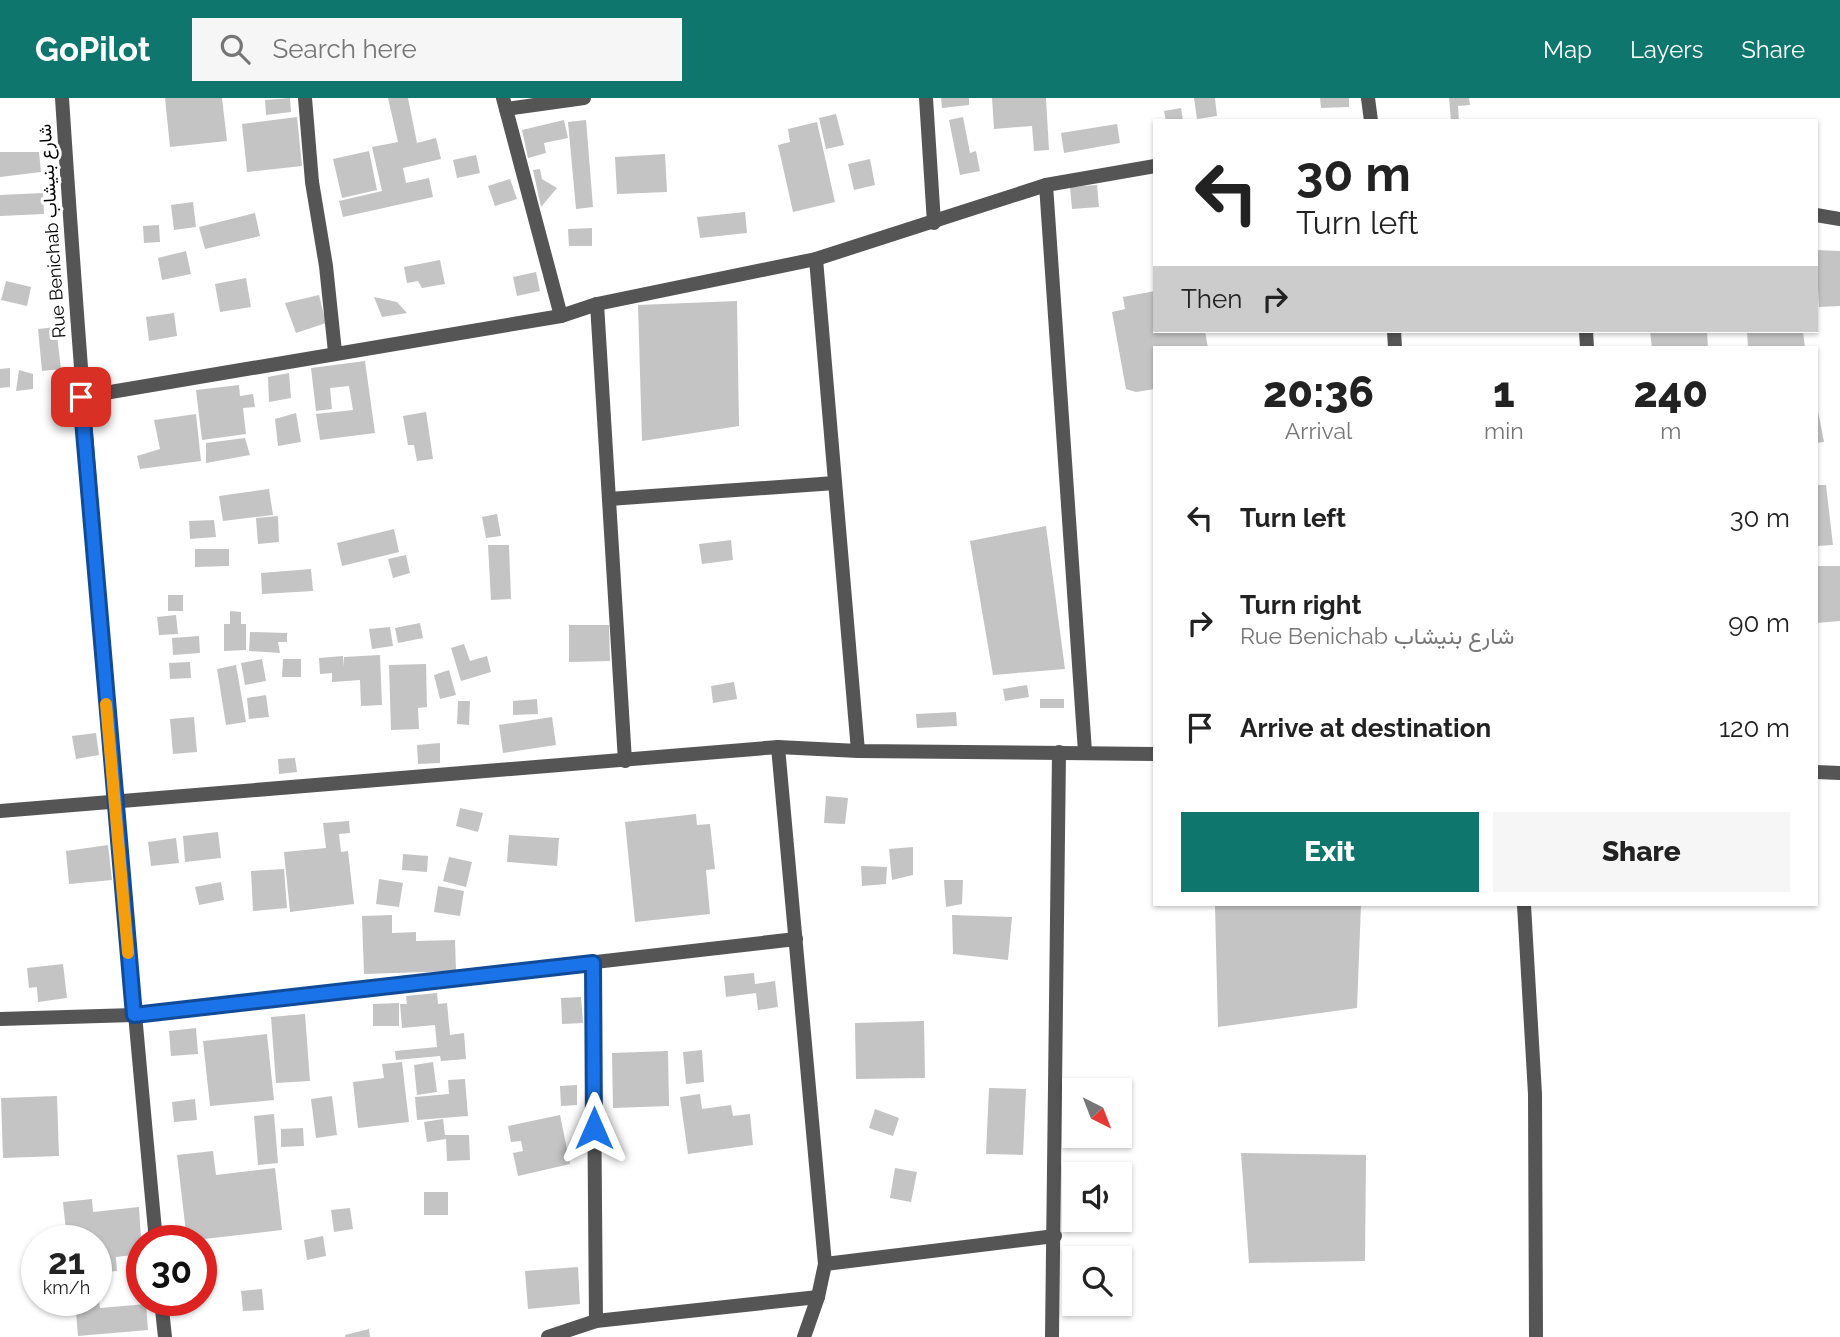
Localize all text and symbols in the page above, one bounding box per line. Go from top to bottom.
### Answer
search box [192,18,682,81]
text: GoPilot [35,30,150,69]
icon: search [216,30,254,68]
text: Search here [272,34,417,64]
text: Map [1543,35,1592,64]
text: Layers [1630,35,1703,64]
text: Share [1741,35,1805,64]
street label: Rue Benichab شارع بنيشاب [34,123,71,339]
text: 30 m [1296,145,1411,202]
icon: left [1181,147,1272,238]
text: Turn left [1296,204,1418,241]
icon: right [1256,280,1294,318]
text: Then [1181,284,1242,314]
pin [51,367,111,427]
text: 20:36 [1263,368,1374,417]
text: 1 [1493,368,1515,417]
text: 240 [1634,368,1708,417]
icon: arrive [62,378,100,416]
text: Arrival [1285,417,1352,444]
text: min [1484,417,1524,444]
text: m [1660,417,1681,444]
icon: left [1181,499,1219,537]
text: Turn left [1240,503,1346,533]
text: 30 m [1730,503,1790,533]
text: Turn right [1240,590,1361,620]
icon: right [1181,604,1219,642]
text: 90 m [1728,608,1790,638]
text: Rue Benichab شارع بنيشاب [1240,622,1514,649]
icon: arrive [1181,709,1219,747]
text: Arrive at destination [1240,713,1491,743]
text: 120 m [1719,713,1790,743]
button: Exit [1181,812,1479,892]
button: Share [1493,812,1790,892]
north arrow [1062,1078,1132,1148]
map controls [1062,1078,1132,1316]
position arrow [557,1091,631,1165]
button: sound [1062,1162,1132,1232]
speed limit sign: 30 [126,1225,217,1316]
text: 21 [48,1241,85,1282]
button: search [1062,1246,1132,1316]
text: km/h [43,1277,90,1298]

